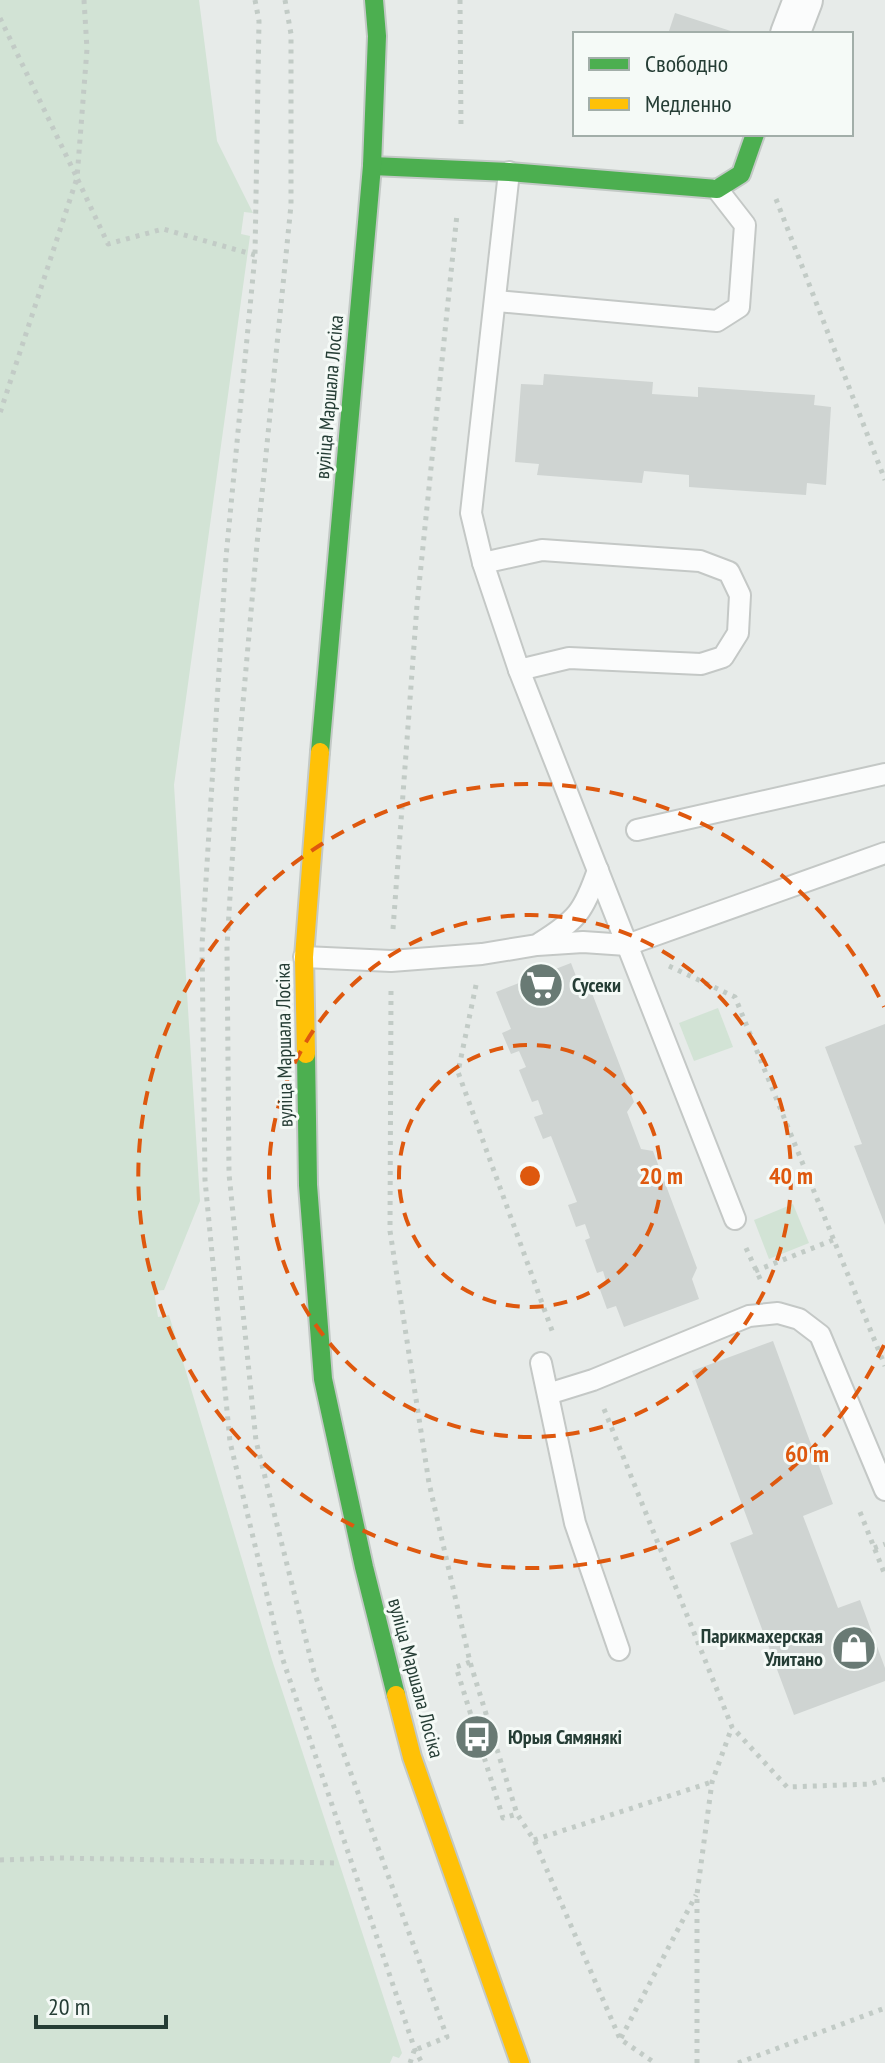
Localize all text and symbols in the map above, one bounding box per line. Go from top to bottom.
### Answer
legend [573,32,853,136]
text: Свободно [645,48,728,79]
text: Медленно [645,88,732,119]
street label: вуліца Маршала Лосіка [309,314,349,480]
supermarket icon: Сусеки [517,961,565,1009]
street label: вуліца Маршала Лосіка [270,963,298,1127]
place label: Сусеки [572,972,621,998]
text: 20 m [639,1160,683,1191]
text: 40 m [769,1160,813,1191]
centre of rings [516,1162,544,1190]
text: 60 m [785,1438,829,1469]
street label: вуліца Маршала Лосіка [382,1595,450,1761]
place label: Парикмахерская Улитано [701,1623,823,1672]
shop icon: Парикмахерская Улитано [830,1624,878,1672]
bus stop icon: Юрыя Сямянякі [453,1713,501,1761]
place label: Юрыя Сямянякі [508,1724,622,1750]
scale bar [36,1979,166,2029]
text: 20 m [48,1991,90,2022]

